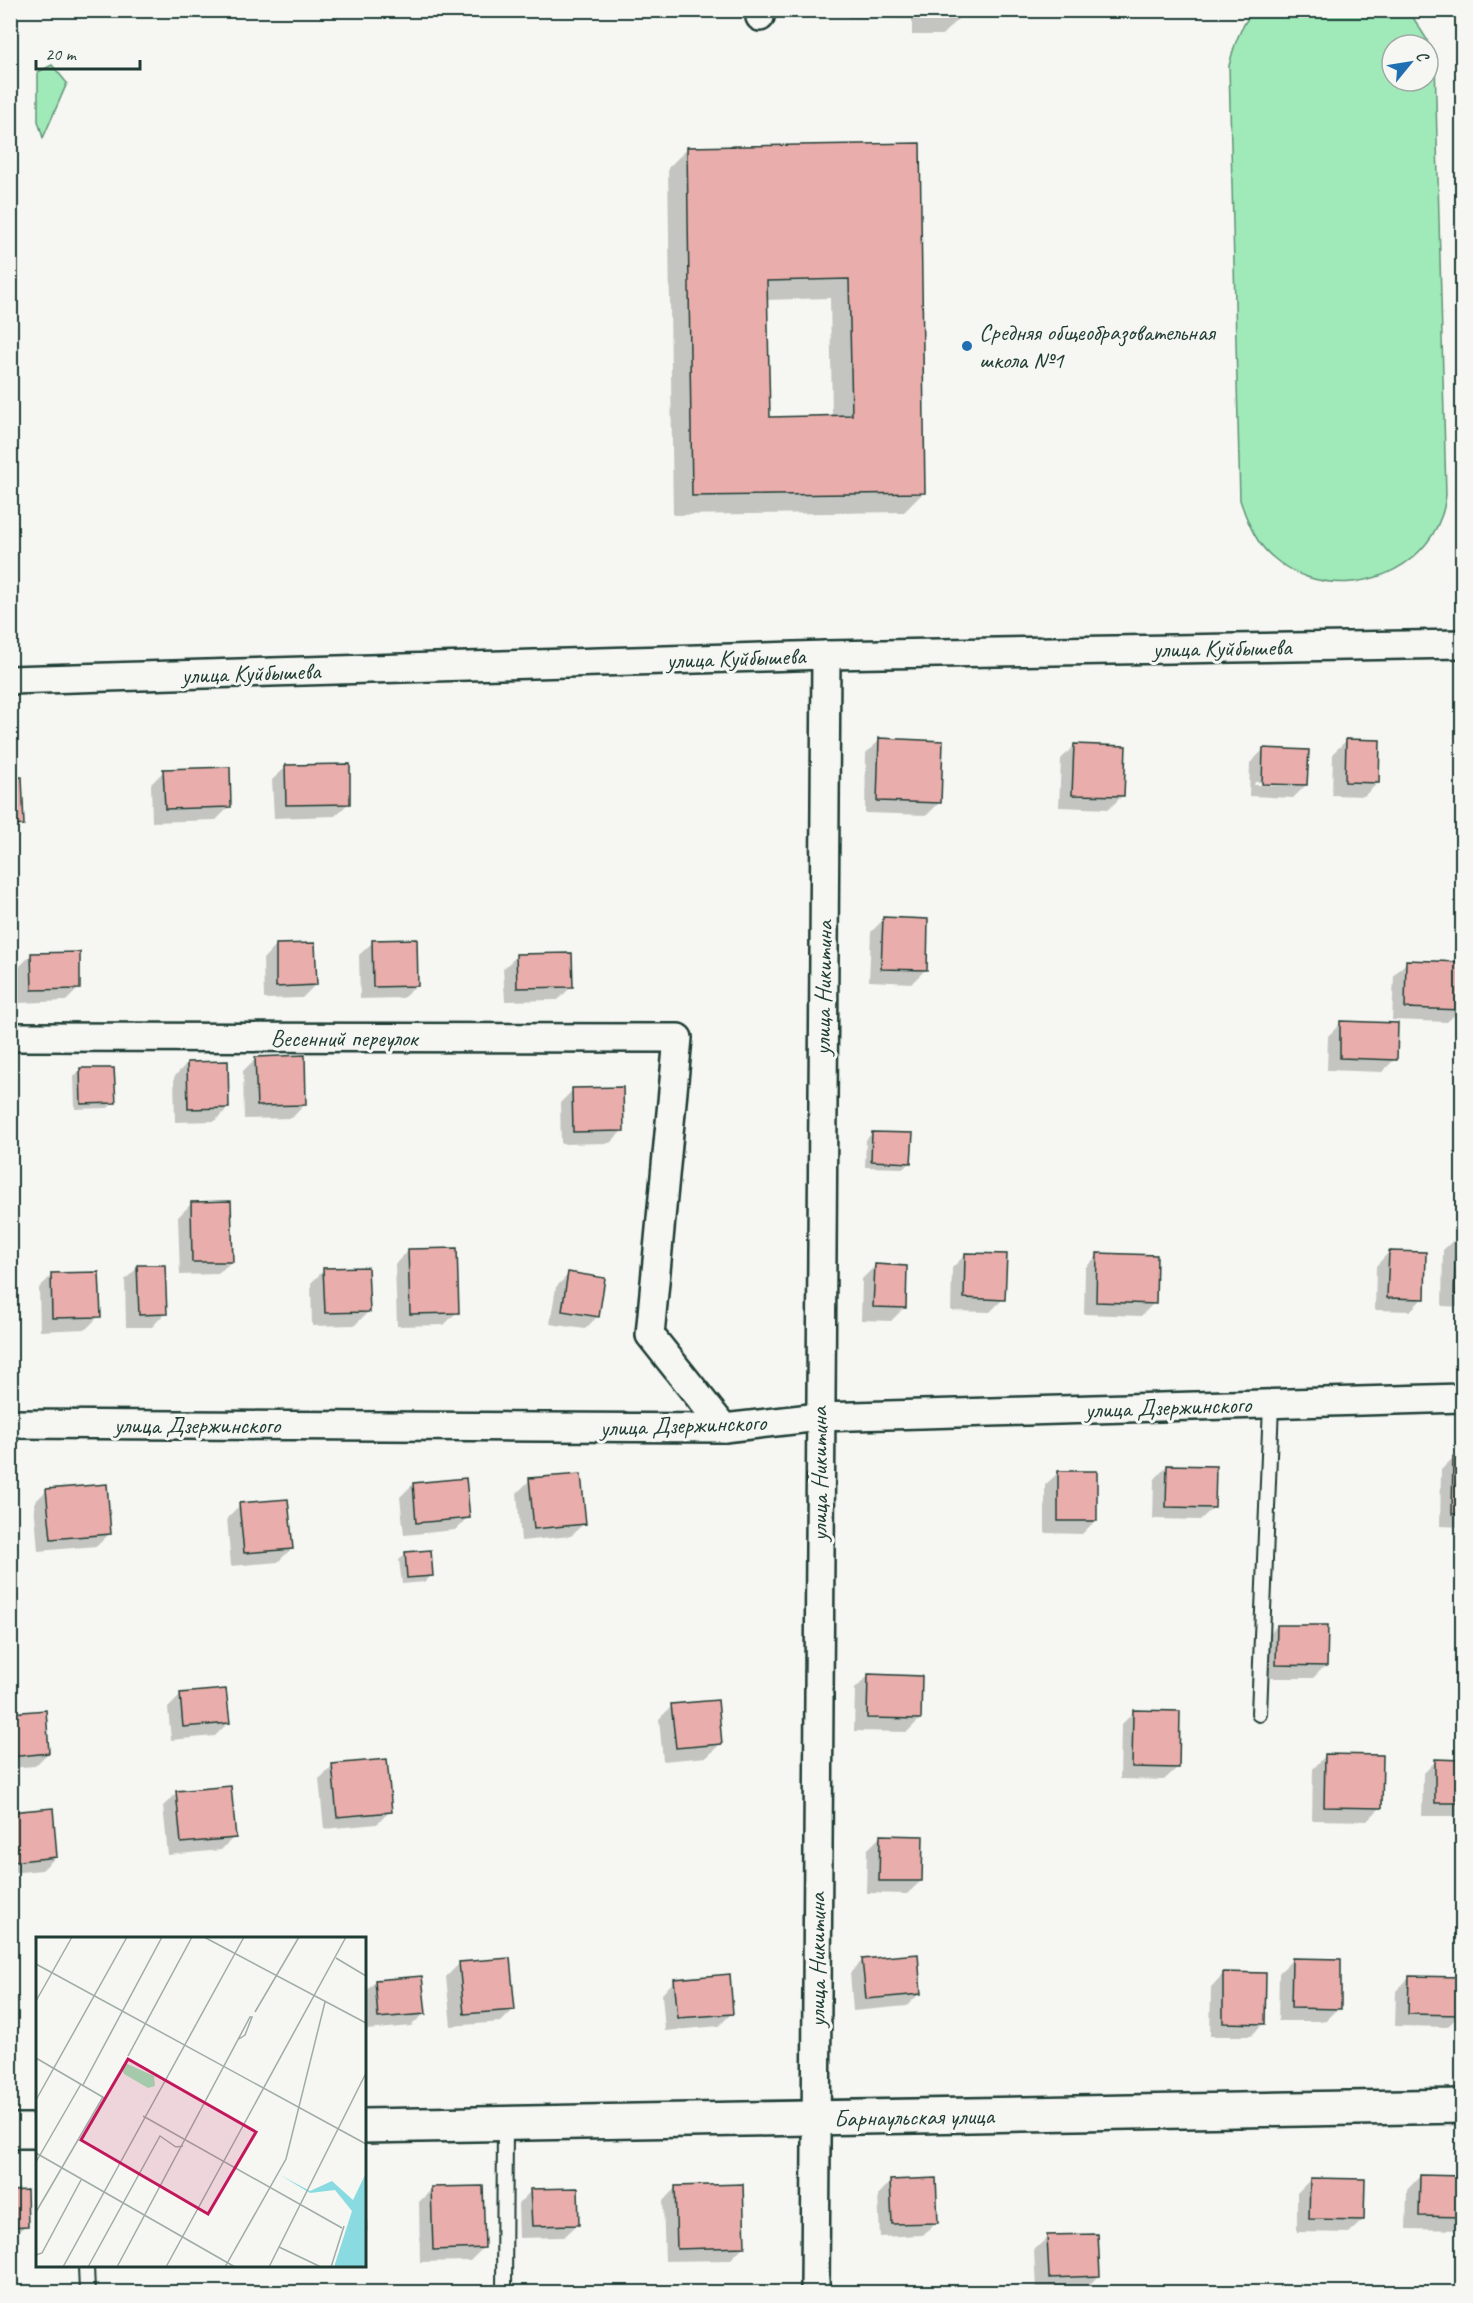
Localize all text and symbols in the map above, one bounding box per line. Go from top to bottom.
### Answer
scale bar [36,33,140,71]
north arrow [1380,33,1440,93]
text: 20 m [45,43,78,65]
text: С [1411,48,1434,66]
place label: Средняя общеобразовательная школа №1 [979,317,1217,375]
marker: Средняя общеобразовательная школа №1 [960,339,974,353]
street label: улица Куйбышева [1150,632,1293,664]
street label: улица Куйбышева [664,641,807,675]
street label: улица Куйбышева [179,656,322,690]
street label: улица Никитина [807,919,839,1058]
street label: Весенний переулок [271,1023,420,1053]
street label: улица Дзержинского [1082,1389,1253,1425]
street label: улица Никитина [804,1405,834,1543]
street label: улица Дзержинского [597,1407,768,1443]
street label: улица Дзержинского [112,1410,282,1440]
street label: улица Никитина [802,1891,832,2029]
inset map [36,1937,366,2267]
street label: Барнаульская улица [834,2101,996,2133]

